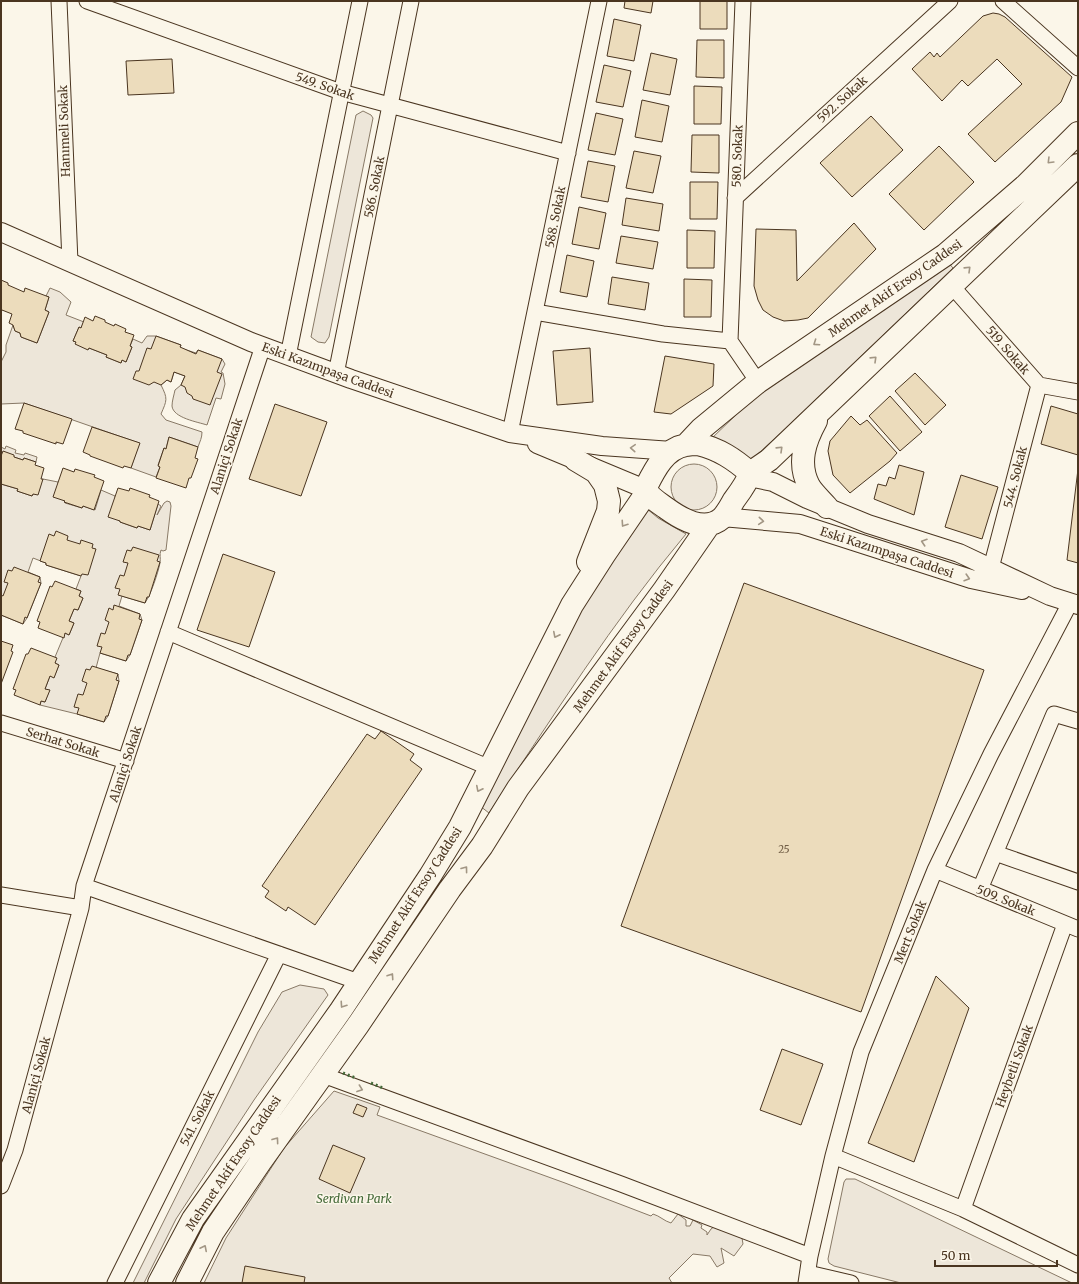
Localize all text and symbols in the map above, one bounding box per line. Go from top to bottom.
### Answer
street label: 549. Sokak [294,69,357,103]
street label: 592. Sokak [814,72,870,125]
street label: Hanımeli Sokak [55,84,73,177]
street label: 580. Sokak [728,124,746,188]
street label: 586. Sokak [361,154,387,219]
one-way arrow [1048,156,1055,163]
street label: 588. Sokak [542,184,568,249]
street label: Mehmet Akif Ersoy Caddesi [825,236,965,340]
one-way arrow [963,266,971,274]
street label: 519. Sokak [983,323,1033,378]
one-way arrow [813,338,820,346]
street label: Eski Kazımpaşa Caddesi [260,339,396,401]
one-way arrow [869,357,877,364]
street label: Alaniçi Sokak [206,416,245,497]
one-way arrow [630,444,636,453]
street label: 544. Sokak [1000,444,1030,509]
one-way arrow [775,446,783,454]
one-way arrow [758,516,764,525]
one-way arrow [621,520,629,527]
street label: Eski Kazımpaşa Caddesi [818,523,956,581]
one-way arrow [921,538,928,547]
one-way arrow [963,573,970,582]
street label: Mehmet Akif Ersoy Caddesi [570,577,676,715]
one-way arrow [554,631,561,638]
street label: Serhat Sokak [24,724,102,760]
street label: Alaniçi Sokak [105,724,144,805]
one-way arrow [477,785,484,792]
street label: Mehmet Akif Ersoy Caddesi [365,824,465,966]
house number: 25 [778,843,790,856]
one-way arrow [460,867,467,874]
street label: 509. Sokak [974,881,1038,919]
street label: Mert Sokak [891,898,930,966]
one-way arrow [386,973,394,980]
one-way arrow [341,1001,348,1008]
street label: Heybetli Sokak [992,1022,1036,1110]
street label: Alaniçi Sokak [18,1034,54,1116]
one-way arrow [356,1084,363,1092]
street label: 541. Sokak [177,1087,218,1148]
street label: Mehmet Akif Ersoy Caddesi [182,1093,284,1233]
one-way arrow [271,1137,279,1144]
park label: Serdivan Park [316,1191,392,1206]
scale bar [935,1242,1057,1268]
one-way arrow [200,1245,207,1253]
text: 50 m [941,1248,970,1263]

